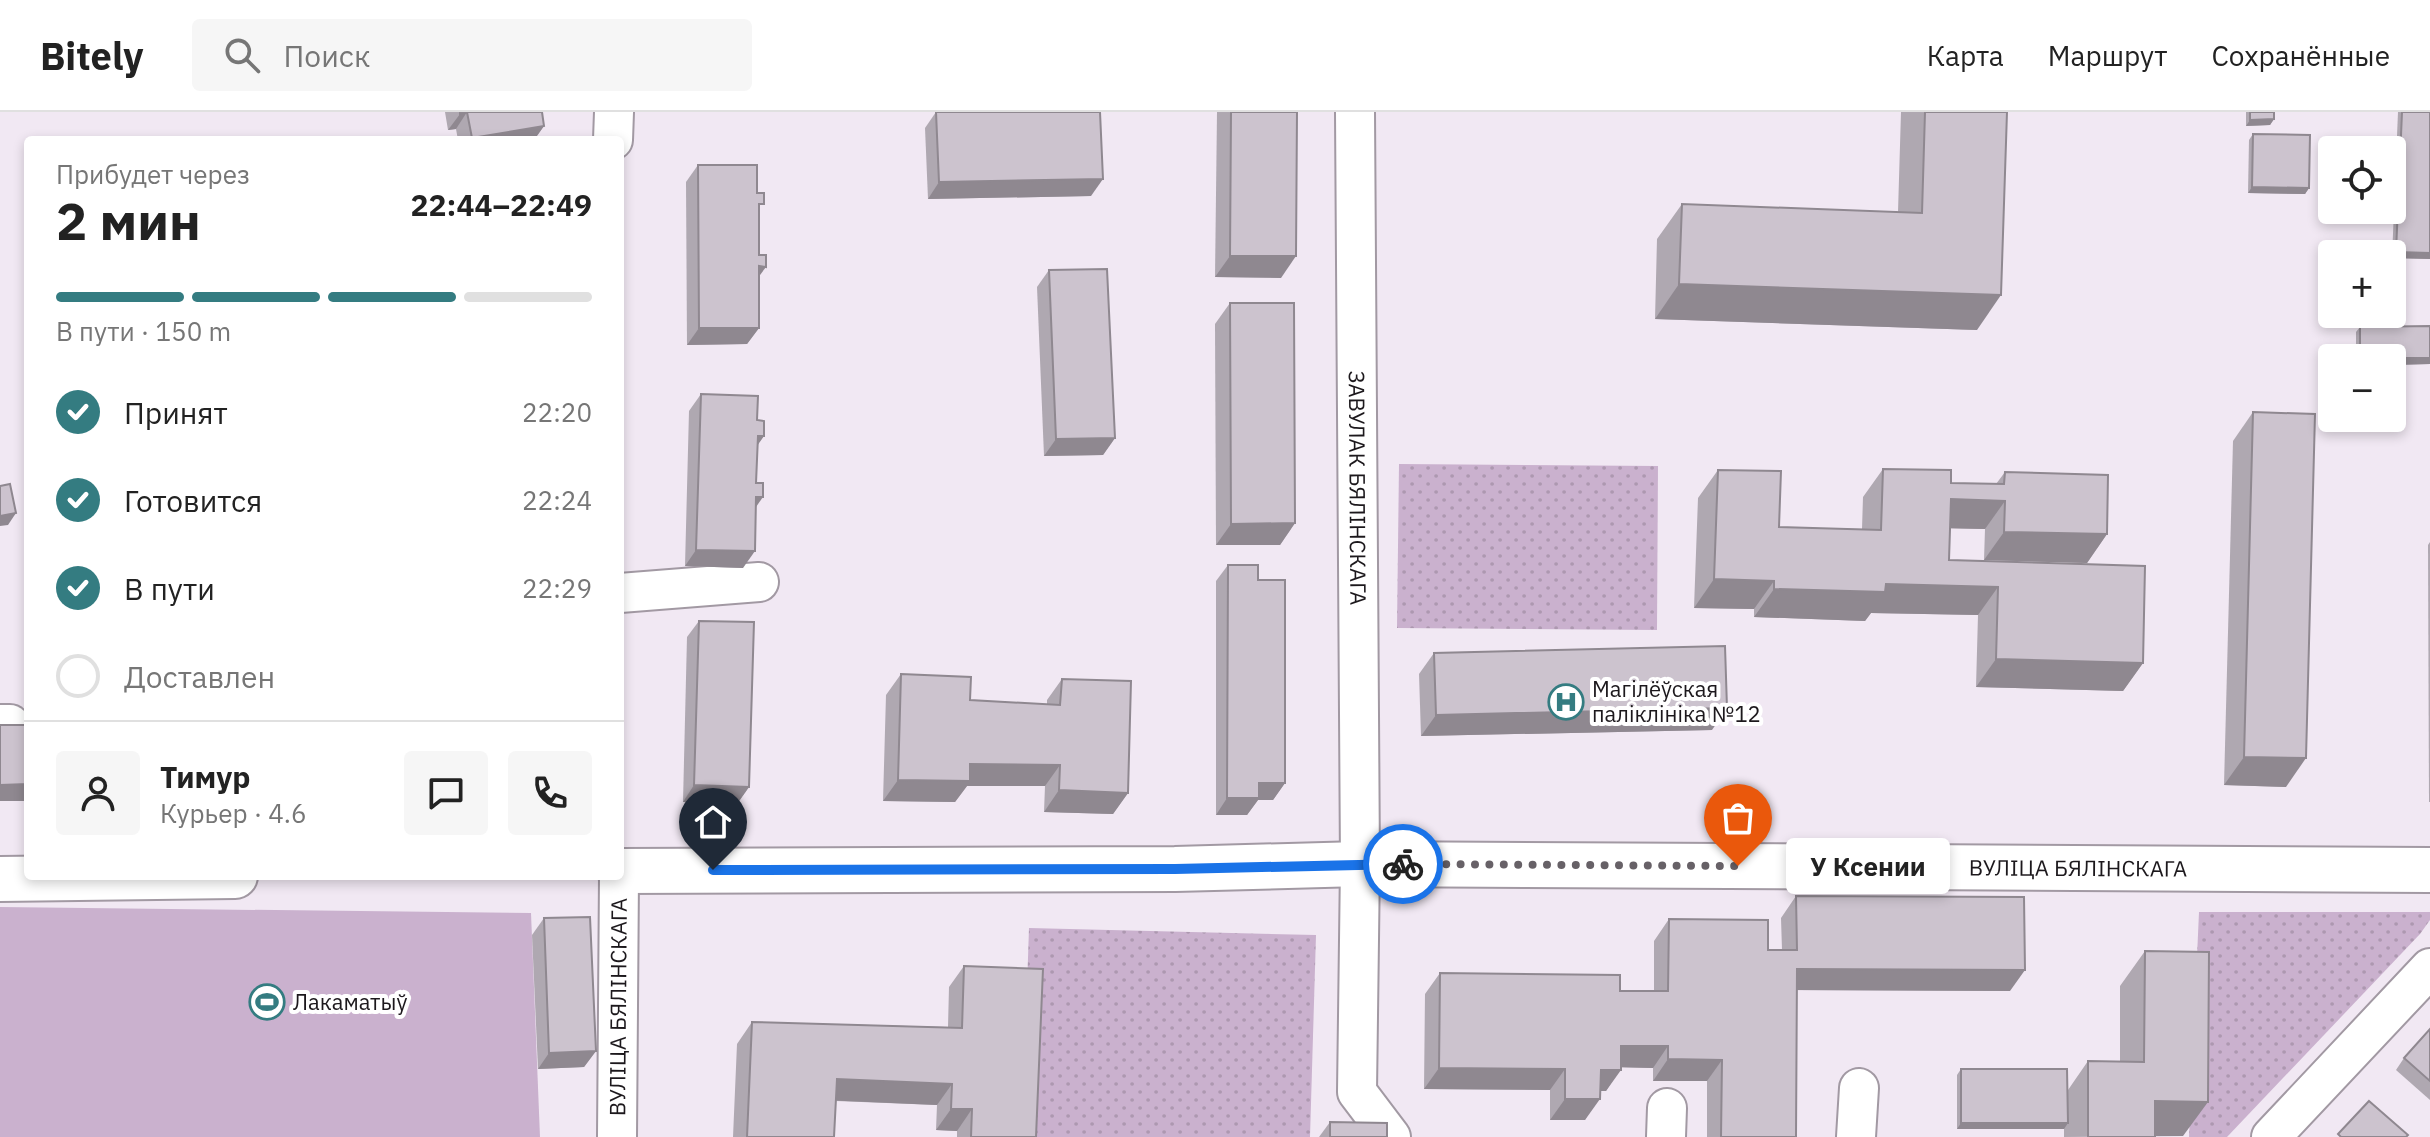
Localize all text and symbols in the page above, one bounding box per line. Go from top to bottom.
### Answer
search box [192,19,752,91]
text: Bitely [40,31,144,80]
icon: search [220,33,264,77]
text: Поиск [284,36,370,75]
text: Карта [1927,37,2004,74]
text: Маршрут [2048,37,2167,74]
text: Сохранённые [2211,37,2390,74]
map controls [2318,136,2406,432]
button: locate [2318,136,2406,224]
text: Прибудет через [56,157,250,191]
text: 22:44–22:49 [411,185,592,224]
text: 2 мин [56,187,201,254]
button: + [2318,240,2406,328]
text: В пути · 150 m [56,314,231,348]
button: − [2318,344,2406,432]
street label: ЗАВУЛАК БЯЛІНСКАГА [1343,370,1373,606]
icon: check [56,390,100,434]
text: Принят [124,393,228,432]
text: 22:20 [522,395,592,429]
icon: check [56,478,100,522]
text: Готовится [124,481,262,520]
text: 22:24 [522,483,592,517]
icon: check [56,566,100,610]
text: В пути [124,569,215,608]
text: 22:29 [522,571,592,605]
text: Доставлен [124,657,275,696]
place label: Магілёўская паліклініка №12 [1592,674,1761,728]
hospital icon: Магілёўская паліклініка №12 [1547,683,1585,721]
button: person [56,751,140,835]
button: chat [404,751,488,835]
button: phone [508,751,592,835]
text: Тимур [160,757,251,796]
pin [1704,784,1772,866]
pin [679,788,747,870]
text: Курьер · 4.6 [160,796,307,830]
icon: bag [1716,796,1760,840]
icon: home [691,800,735,844]
courier [1363,824,1443,904]
callout: У Ксении [1786,838,1950,894]
icon: bike [1381,842,1425,886]
text: У Ксении [1810,849,1926,883]
street label: ВУЛІЦА БЯЛІНСКАГА [1969,852,2187,883]
street label: ВУЛІЦА БЯЛІНСКАГА [602,898,633,1116]
sports icon: Лакаматыў [248,983,286,1021]
place label: Лакаматыў [293,987,407,1016]

